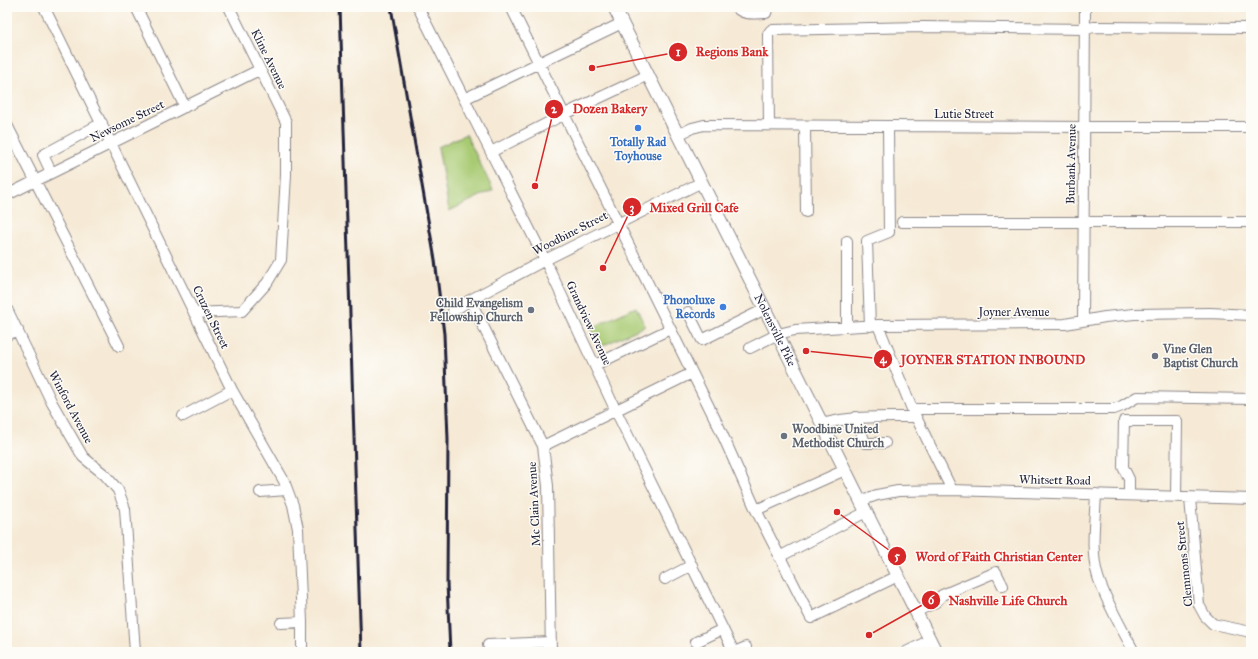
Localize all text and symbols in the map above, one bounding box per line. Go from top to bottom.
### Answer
street label: Kline Avenue [248,27,290,91]
callout: Regions Bank [668,39,776,64]
text: Regions Bank [696,44,769,60]
text: 1 [676,45,681,59]
callout: Dozen Bakery [544,96,655,121]
street label: Newsome Street [88,97,167,145]
text: Dozen Bakery [573,101,648,117]
text: 2 [551,102,558,116]
street label: Lutie Street [934,107,995,121]
marker: Totally Rad Toyhouse [633,123,643,133]
street label: Burbank Avenue [1063,124,1079,204]
place label: Totally Rad Toyhouse [609,135,667,164]
callout: Mixed Grill Cafe [622,195,747,220]
text: Mixed Grill Cafe [649,200,739,216]
text: 3 [630,201,635,216]
street label: Woodbine Street [530,208,610,258]
street label: Grandview Avenue [563,279,615,367]
street label: Cruzen Street [190,283,233,352]
street label: Nolensville Pike [751,292,799,368]
place label: Phonoluxe Records [663,293,716,321]
place label: Child Evangelism Fellowship Church [430,296,524,325]
marker: Phonoluxe Records [718,302,728,312]
marker: Child Evangelism Fellowship Church [526,305,536,315]
street label: Joyner Avenue [977,305,1049,320]
place label: Vine Glen Baptist Church [1162,342,1238,371]
callout: JOYNER STATION INBOUND [873,347,1093,372]
marker: Vine Glen Baptist Church [1150,351,1160,361]
text: 4 [880,352,888,367]
text: JOYNER STATION INBOUND [899,352,1085,368]
street label: Winford Avenue [46,368,96,446]
place label: Woodbine United Methodist Church [792,422,884,450]
marker: Woodbine United Methodist Church [779,431,789,441]
street label: Mc Clain Avenue [525,461,543,547]
street label: Whitsett Road [1019,472,1091,488]
street label: Clemmons Street [1172,520,1195,607]
callout: Word of Faith Christian Center [887,544,1090,569]
text: 5 [894,549,900,563]
text: Word of Faith Christian Center [915,549,1084,565]
callout: Nashville Life Church [921,588,1076,613]
text: 6 [928,593,935,607]
text: Nashville Life Church [948,593,1068,609]

